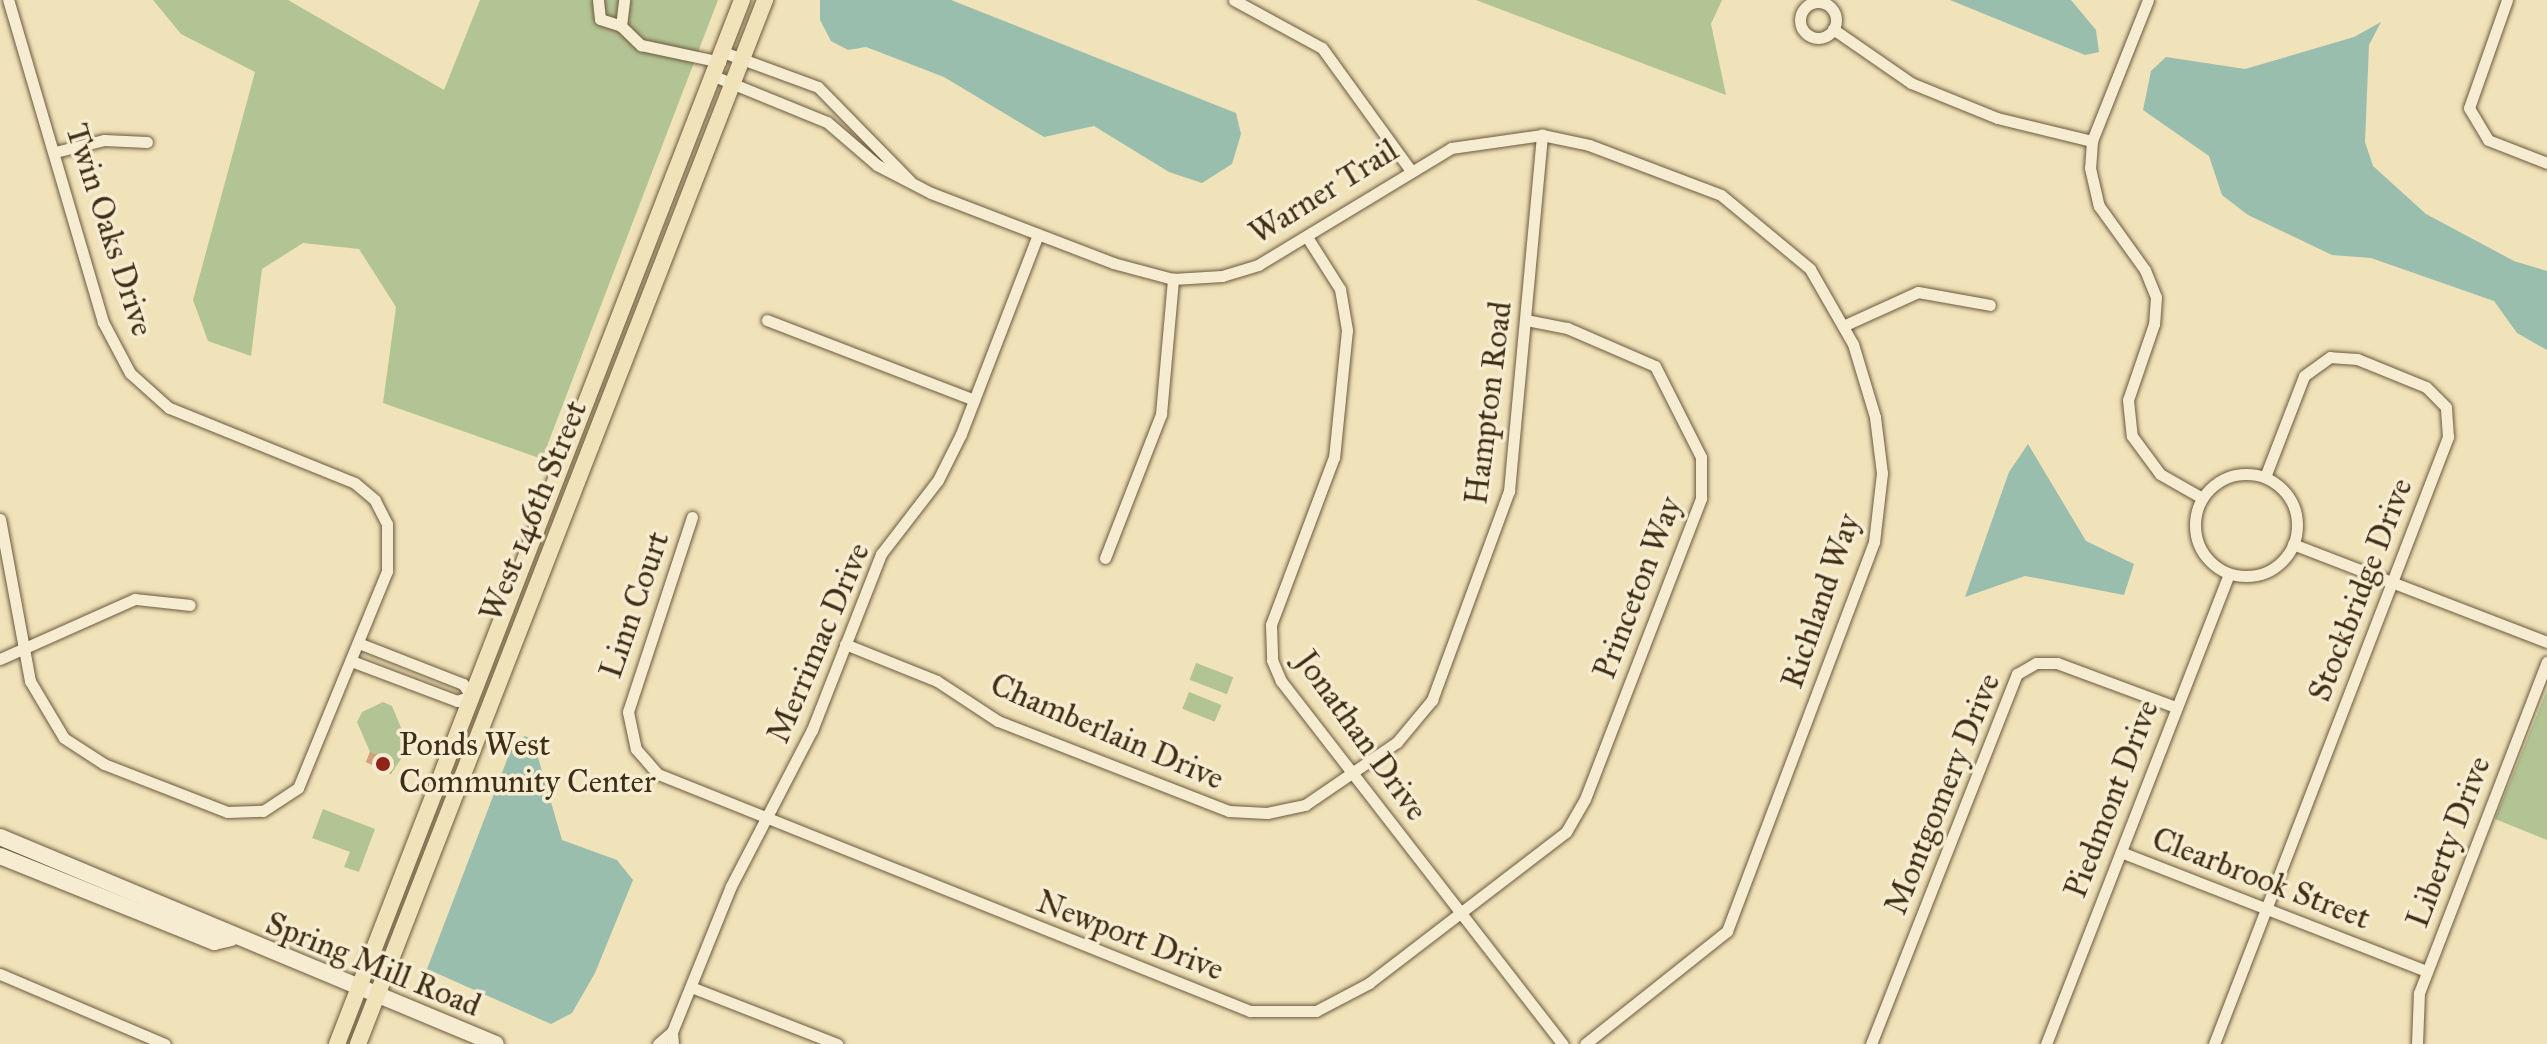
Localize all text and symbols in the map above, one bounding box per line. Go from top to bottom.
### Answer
street label: Twin Oaks Drive [57,119,161,341]
street label: Warner Trail [1243,131,1405,253]
street label: Hampton Road [1458,299,1520,507]
street label: West 146th Street [472,395,596,627]
street label: Stockbridge Drive [2301,473,2421,707]
street label: Princeton Way [1586,492,1690,684]
street label: Richland Way [1773,509,1869,693]
street label: Linn Court [592,527,678,683]
street label: Merrimac Drive [760,537,878,749]
street label: Jonathan Drive [1287,644,1435,828]
street label: Chamberlain Drive [985,666,1229,798]
street label: Montgomery Drive [1877,668,2009,920]
street label: Piedmont Drive [2057,695,2167,903]
place label: Ponds West Community Center [399,727,656,802]
street label: Liberty Drive [2399,751,2499,933]
marker: Ponds West Community Center [374,755,392,773]
street label: Clearbrook Street [2147,820,2375,938]
street label: Newport Drive [1031,883,1229,989]
street label: Spring Mill Road [260,904,486,1026]

